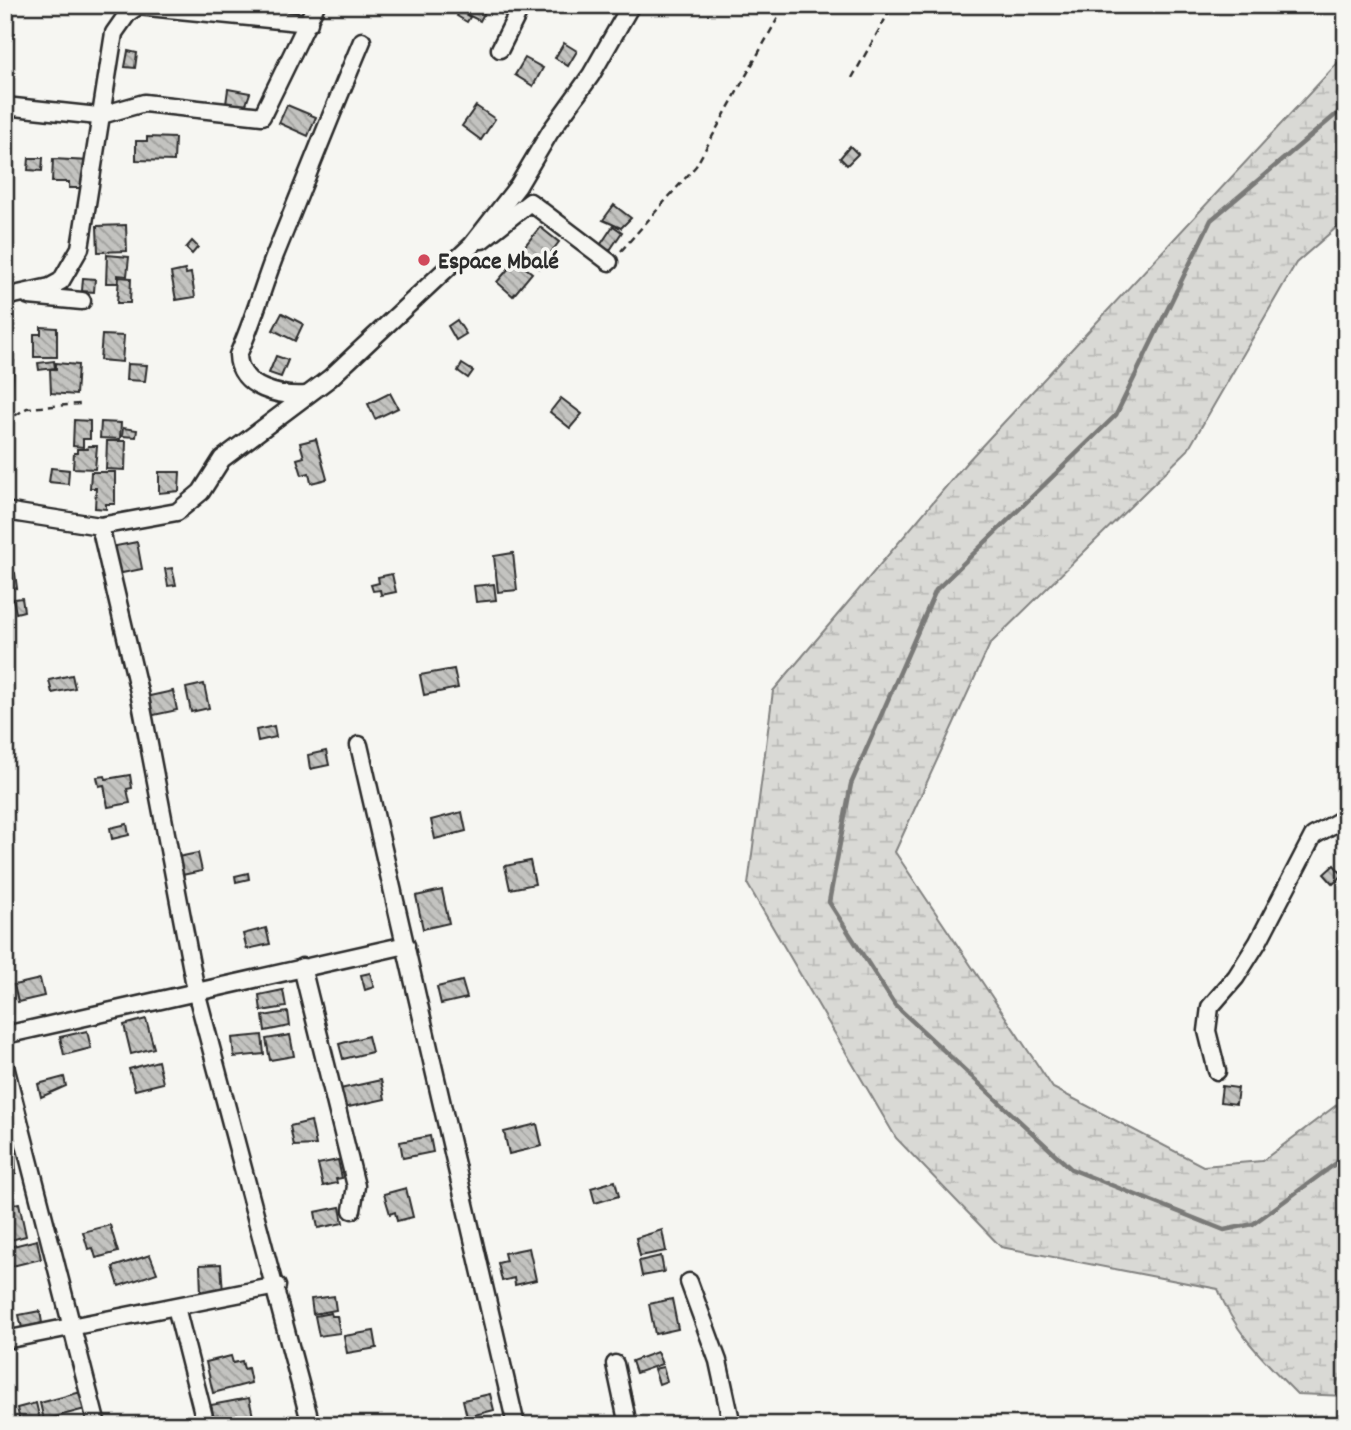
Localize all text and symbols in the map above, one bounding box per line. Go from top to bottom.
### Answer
place label: Espace Mbalé [438,246,559,280]
marker: Espace Mbalé [416,252,432,268]

